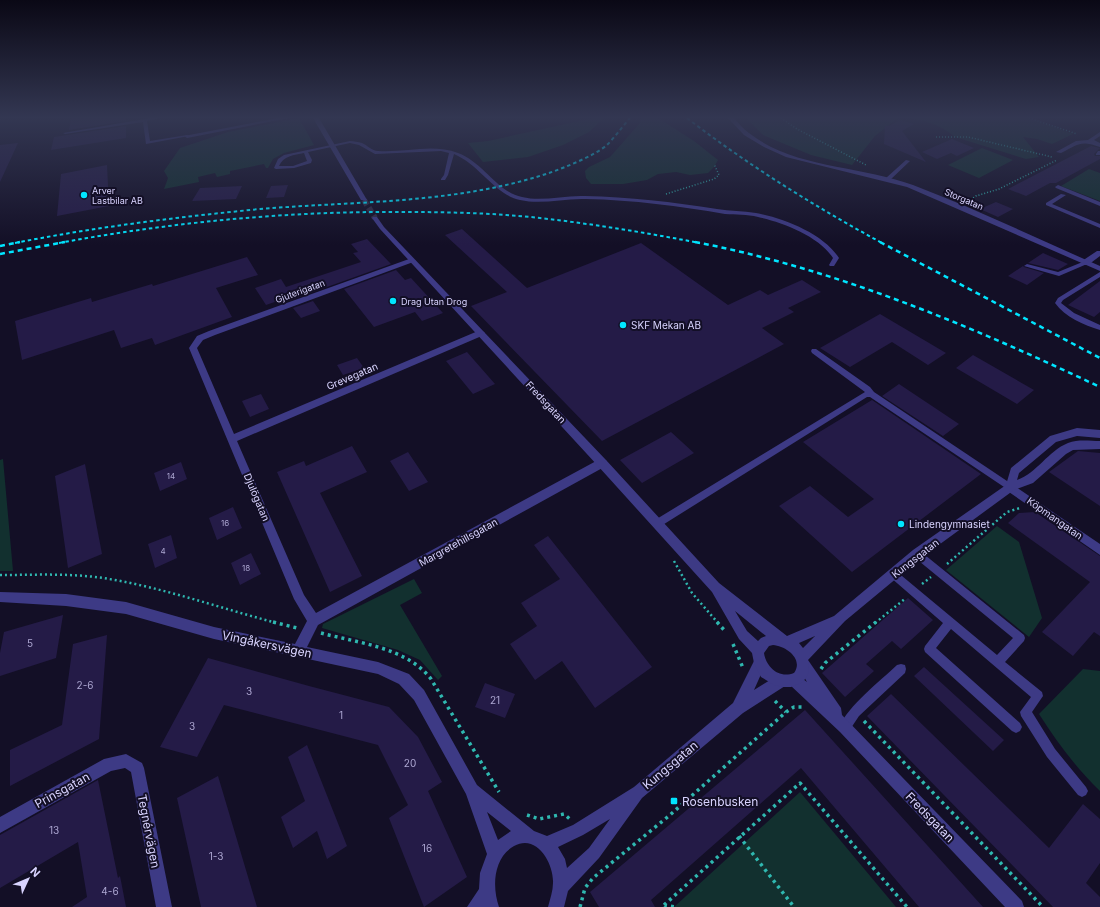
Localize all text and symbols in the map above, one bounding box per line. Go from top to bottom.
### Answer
place label: Arver Lastbilar AB [92,185,143,206]
street label: Storgatan [943,186,985,212]
marker: Arver Lastbilar AB [79,190,89,200]
street label: Gjuterigatan [274,277,326,305]
marker: Drag Utan Drog [388,296,398,306]
place label: Drag Utan Drog [401,296,467,307]
place label: SKF Mekan AB [631,319,701,331]
marker: SKF Mekan AB [618,320,628,330]
street label: Grevegatan [325,360,380,392]
street label: Fredsgatan [524,379,569,426]
house number: 14 [167,471,175,481]
street label: Djulögatan [242,471,272,523]
street label: Köpmangatan [1025,494,1085,542]
street label: Margretehillsgatan [417,515,499,569]
house number: 16 [221,518,229,528]
place label: Lindengymnasiet [909,518,990,530]
marker: Lindengymnasiet [896,519,906,529]
street label: Kungsgatan [889,536,941,580]
house number: 4 [160,546,166,556]
house number: 18 [242,563,250,573]
street label: Vingåkersvägen [221,627,313,661]
house number: 5 [27,637,33,649]
house number: 2-6 [77,679,93,691]
house number: 3 [246,685,252,697]
house number: 21 [490,694,500,706]
house number: 1 [339,709,343,721]
house number: 3 [189,720,195,732]
street label: Kungsgatan [639,738,701,792]
house number: 20 [404,757,416,769]
street label: Prinsgatan [32,769,92,811]
street label: Fredsgatan [903,789,957,845]
street label: Tegnérvägen [134,793,164,869]
place label: Rosenbusken [682,794,758,809]
marker: Rosenbusken [669,796,679,806]
house number: 13 [49,824,59,836]
house number: 16 [422,842,432,854]
house number: 1-3 [209,850,223,862]
north arrow [8,859,48,899]
text: N [27,864,43,880]
house number: 4-6 [101,885,119,897]

